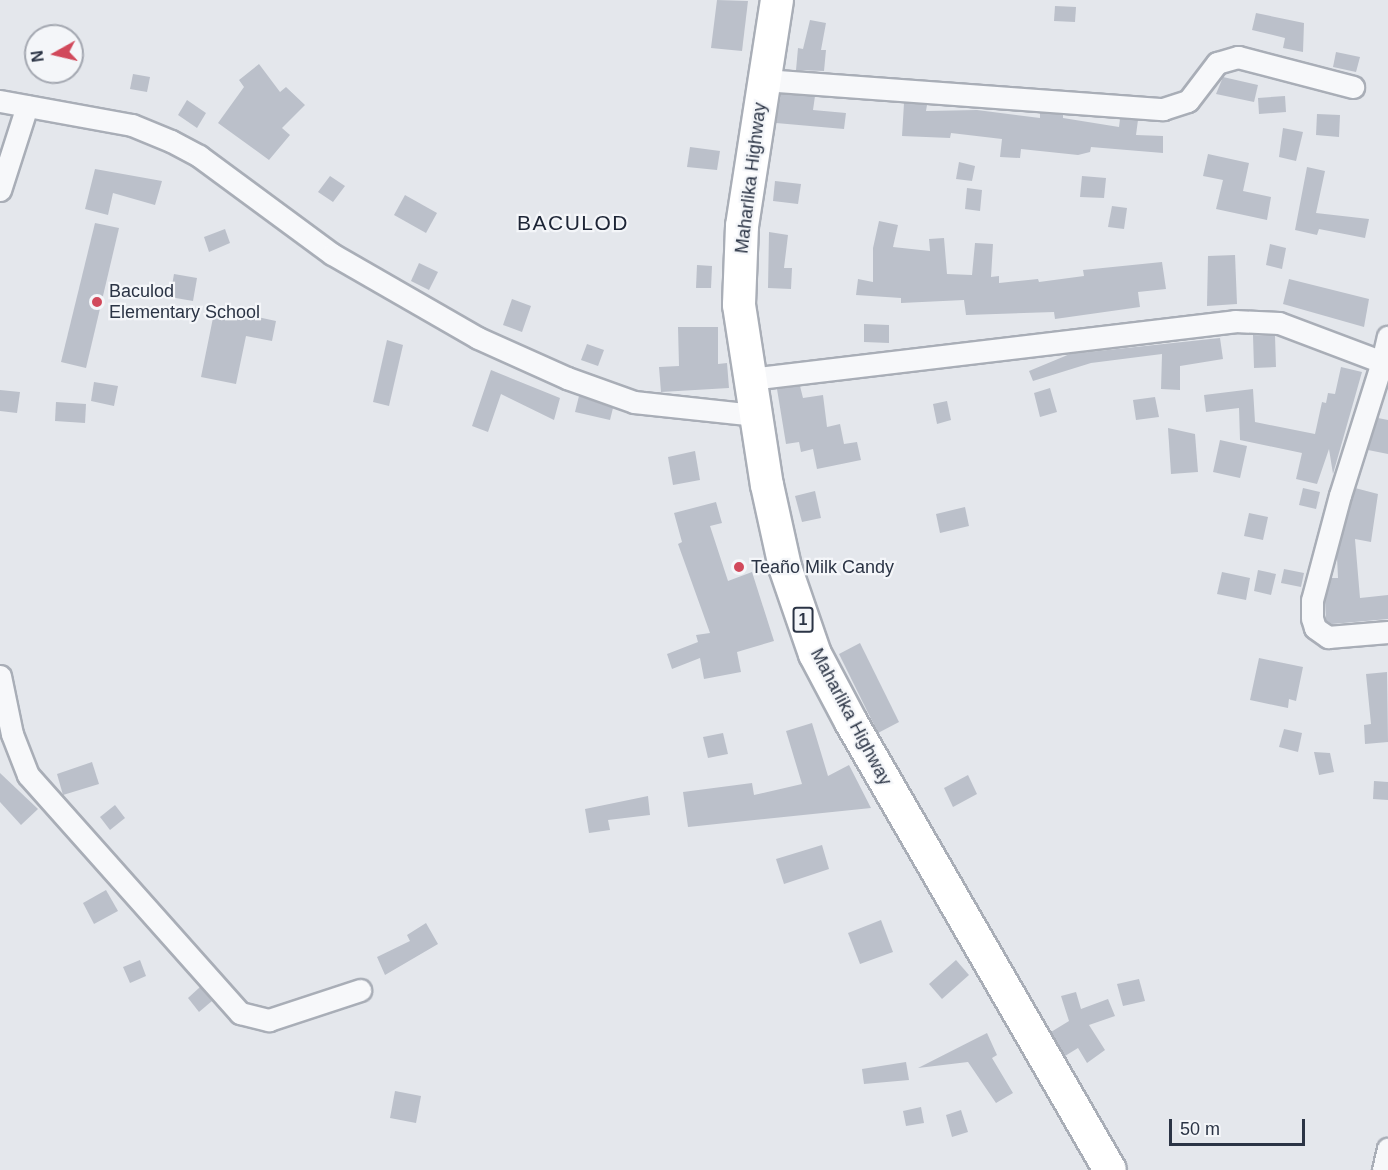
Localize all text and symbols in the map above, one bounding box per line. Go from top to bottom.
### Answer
north arrow [24,24,84,84]
text: N [28,49,47,63]
street label: Maharlika Highway [731,101,771,255]
district label: BACULOD [517,210,629,236]
place label: Baculod Elementary School [109,281,260,324]
marker: Baculod Elementary School [90,295,104,309]
place label: Teaño Milk Candy [751,556,894,578]
marker: Teaño Milk Candy [732,560,746,574]
road number: 1 [792,607,814,633]
street label: Maharlika Highway [806,645,896,789]
scale bar [1172,1107,1308,1145]
text: 50 m [1180,1119,1220,1139]

